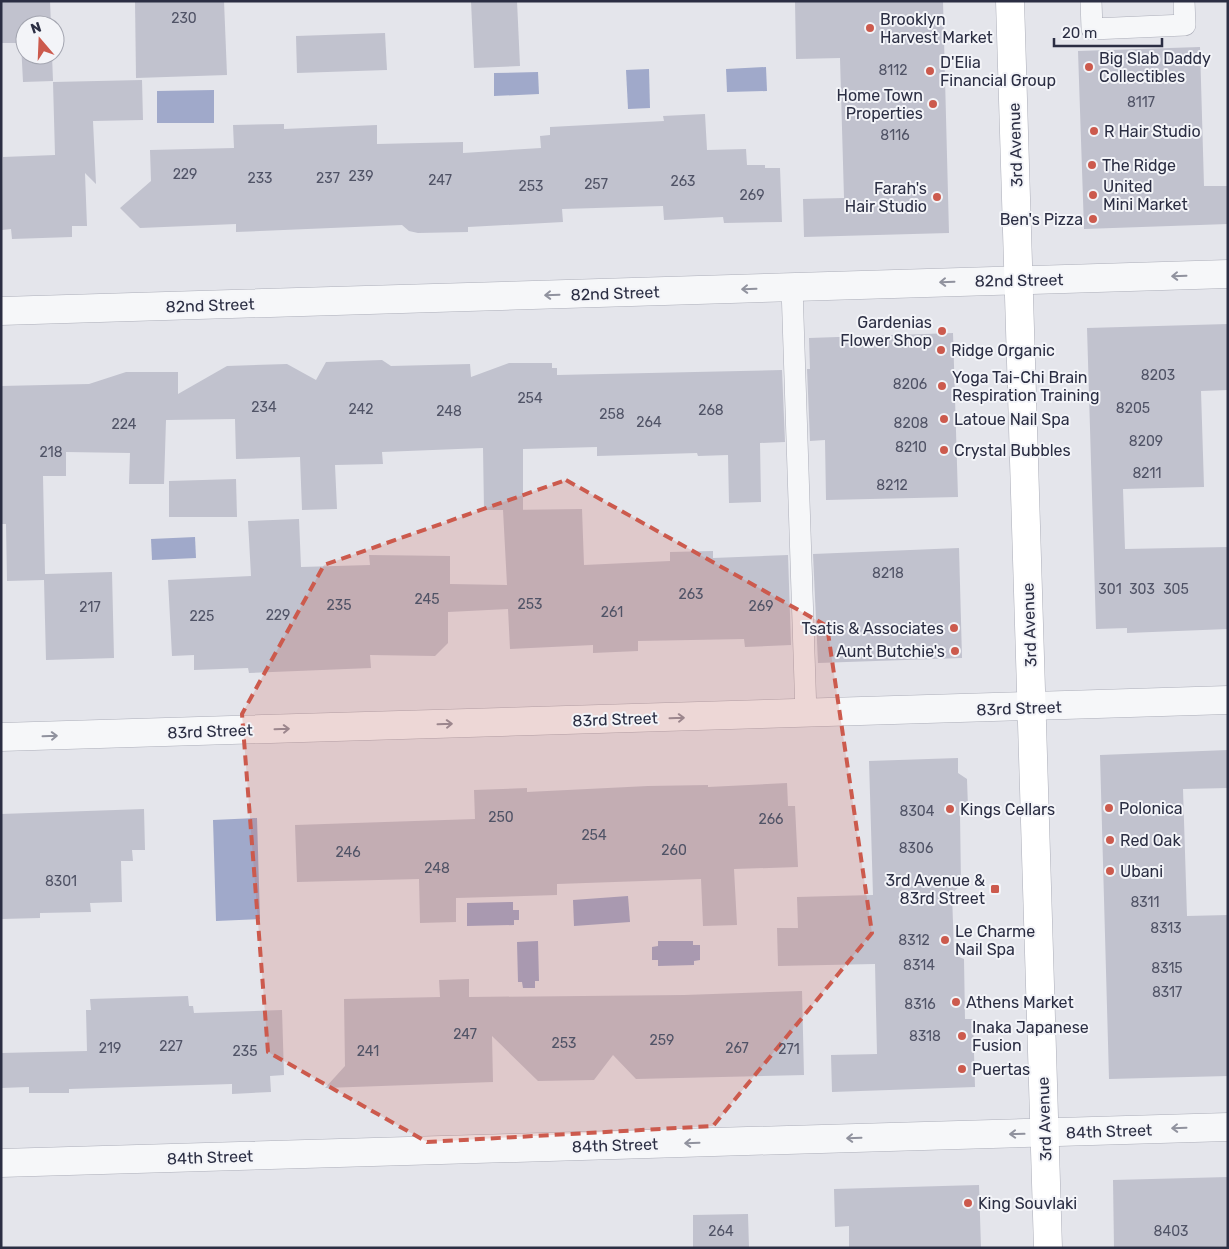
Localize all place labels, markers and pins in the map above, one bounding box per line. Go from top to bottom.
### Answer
place label: Brooklyn Harvest Market [880,10,993,47]
marker: Brooklyn Harvest Market [864,22,876,34]
place label: Big Slab Daddy Collectibles [1099,49,1211,86]
place label: D'Elia Financial Group [940,53,1056,90]
marker: Big Slab Daddy Collectibles [1083,61,1095,73]
marker: D'Elia Financial Group [924,65,936,77]
place label: Home Town Properties [836,86,923,123]
marker: Home Town Properties [927,98,939,110]
place label: R Hair Studio [1104,122,1201,141]
marker: R Hair Studio [1088,125,1100,137]
place label: The Ridge [1102,156,1176,175]
marker: The Ridge [1086,159,1098,171]
place label: United Mini Market [1103,177,1188,214]
place label: Farah's Hair Studio [845,179,927,216]
marker: United Mini Market [1087,189,1099,201]
marker: Farah's Hair Studio [931,191,943,203]
place label: Ben's Pizza [1000,210,1083,229]
marker: Ben's Pizza [1087,213,1099,225]
place label: Gardenias Flower Shop [840,313,932,350]
marker: Gardenias Flower Shop [936,325,948,337]
place label: Ridge Organic [951,341,1055,360]
marker: Ridge Organic [935,344,947,356]
place label: Yoga Tai-Chi Brain Respiration Training [952,368,1100,405]
marker: Yoga Tai-Chi Brain Respiration Training [936,380,948,392]
place label: Latoue Nail Spa [954,410,1070,429]
marker: Latoue Nail Spa [938,413,950,425]
place label: Crystal Bubbles [954,441,1071,460]
marker: Crystal Bubbles [938,444,950,456]
place label: Tsatis & Associates [801,619,944,638]
marker: Tsatis & Associates [948,622,960,634]
place label: Aunt Butchie's [836,642,945,661]
marker: Aunt Butchie's [949,645,961,657]
place label: Polonica [1119,799,1183,818]
place label: Kings Cellars [960,800,1055,819]
marker: Polonica [1103,802,1115,814]
marker: Kings Cellars [944,803,956,815]
place label: Red Oak [1120,831,1181,850]
marker: Red Oak [1104,834,1116,846]
place label: Ubani [1120,862,1163,881]
marker: Ubani [1104,865,1116,877]
place label: 3rd Avenue & 83rd Street [885,871,985,908]
marker: 3rd Avenue & 83rd Street [989,883,1001,895]
place label: Le Charme Nail Spa [955,922,1035,959]
marker: Le Charme Nail Spa [939,934,951,946]
place label: Athens Market [966,993,1074,1012]
marker: Athens Market [950,996,962,1008]
place label: Inaka Japanese Fusion [972,1018,1089,1055]
marker: Inaka Japanese Fusion [956,1030,968,1042]
place label: Puertas [972,1060,1030,1079]
marker: Puertas [956,1063,968,1075]
place label: King Souvlaki [978,1194,1077,1213]
marker: King Souvlaki [962,1197,974,1209]

